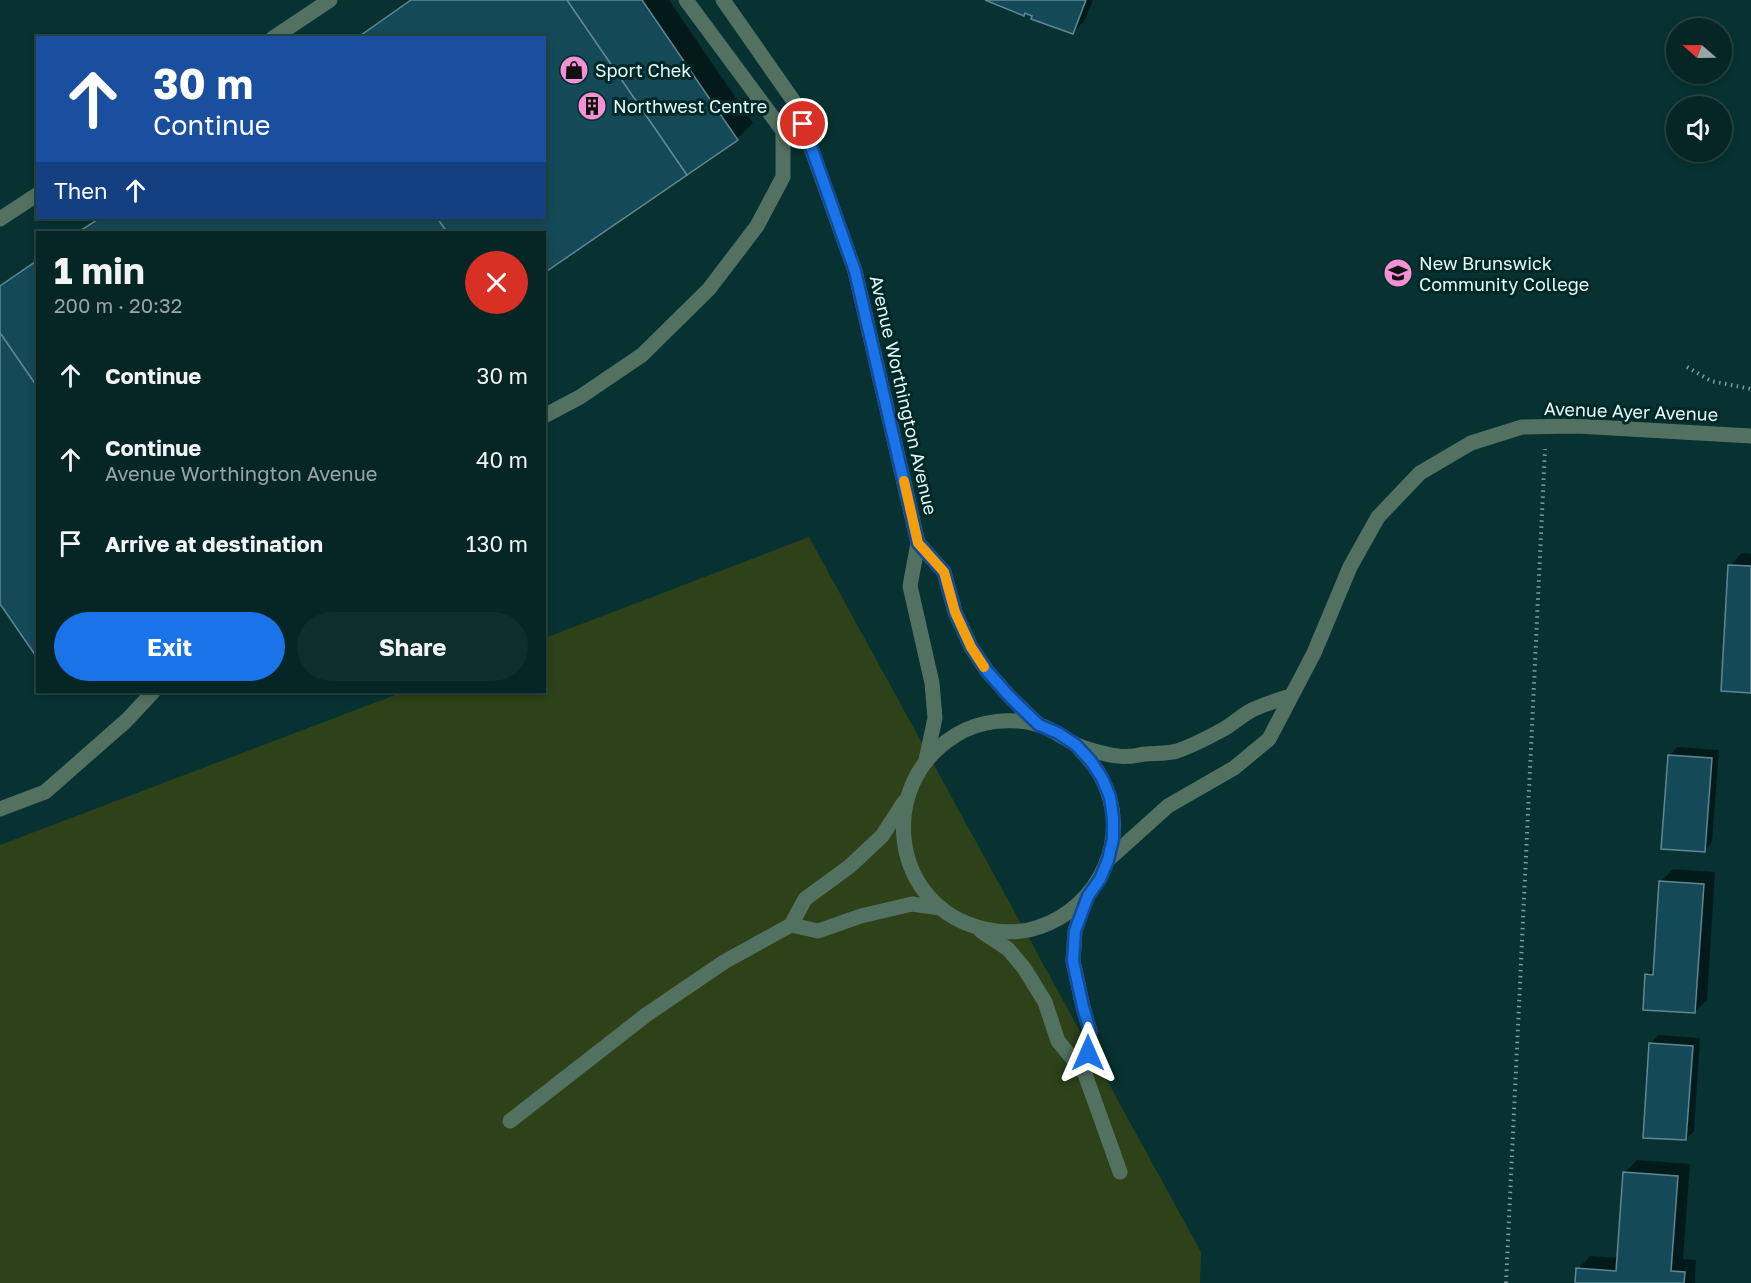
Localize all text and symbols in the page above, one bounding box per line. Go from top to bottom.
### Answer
north arrow [1666,18,1732,84]
map controls [1666,18,1732,162]
shop icon: Sport Chek [558,54,590,86]
text: 30 m [153,58,253,108]
place label: Sport Chek [595,59,691,81]
icon: ahead [54,60,132,138]
building icon: Northwest Centre [576,90,608,122]
place label: Northwest Centre [613,95,767,117]
button: sound [1666,96,1732,162]
pin [777,98,828,149]
icon: arrive [786,107,819,140]
text: Continue [153,109,271,141]
icon: ahead [119,174,152,207]
text: Then [54,177,107,204]
text: 1 min [54,249,145,292]
button: close [465,251,528,314]
place label: New Brunswick Community College [1419,252,1589,295]
school or university icon: New Brunswick Community College [1382,257,1414,289]
street label: Avenue Worthington Avenue [866,273,942,517]
text: 200 m · 20:32 [54,293,182,317]
icon: ahead [54,359,87,392]
text: Continue [105,362,201,389]
text: 30 m [477,362,528,389]
street label: Avenue Ayer Avenue [1544,397,1718,425]
text: Continue [105,434,201,461]
icon: ahead [54,443,87,476]
text: 40 m [476,446,528,473]
text: Avenue Worthington Avenue [105,461,377,485]
icon: arrive [54,527,87,560]
text: Arrive at destination [105,530,323,557]
text: 130 m [466,530,528,557]
button: Exit [54,612,285,681]
button: Share [297,612,528,681]
position arrow [1056,1021,1120,1085]

